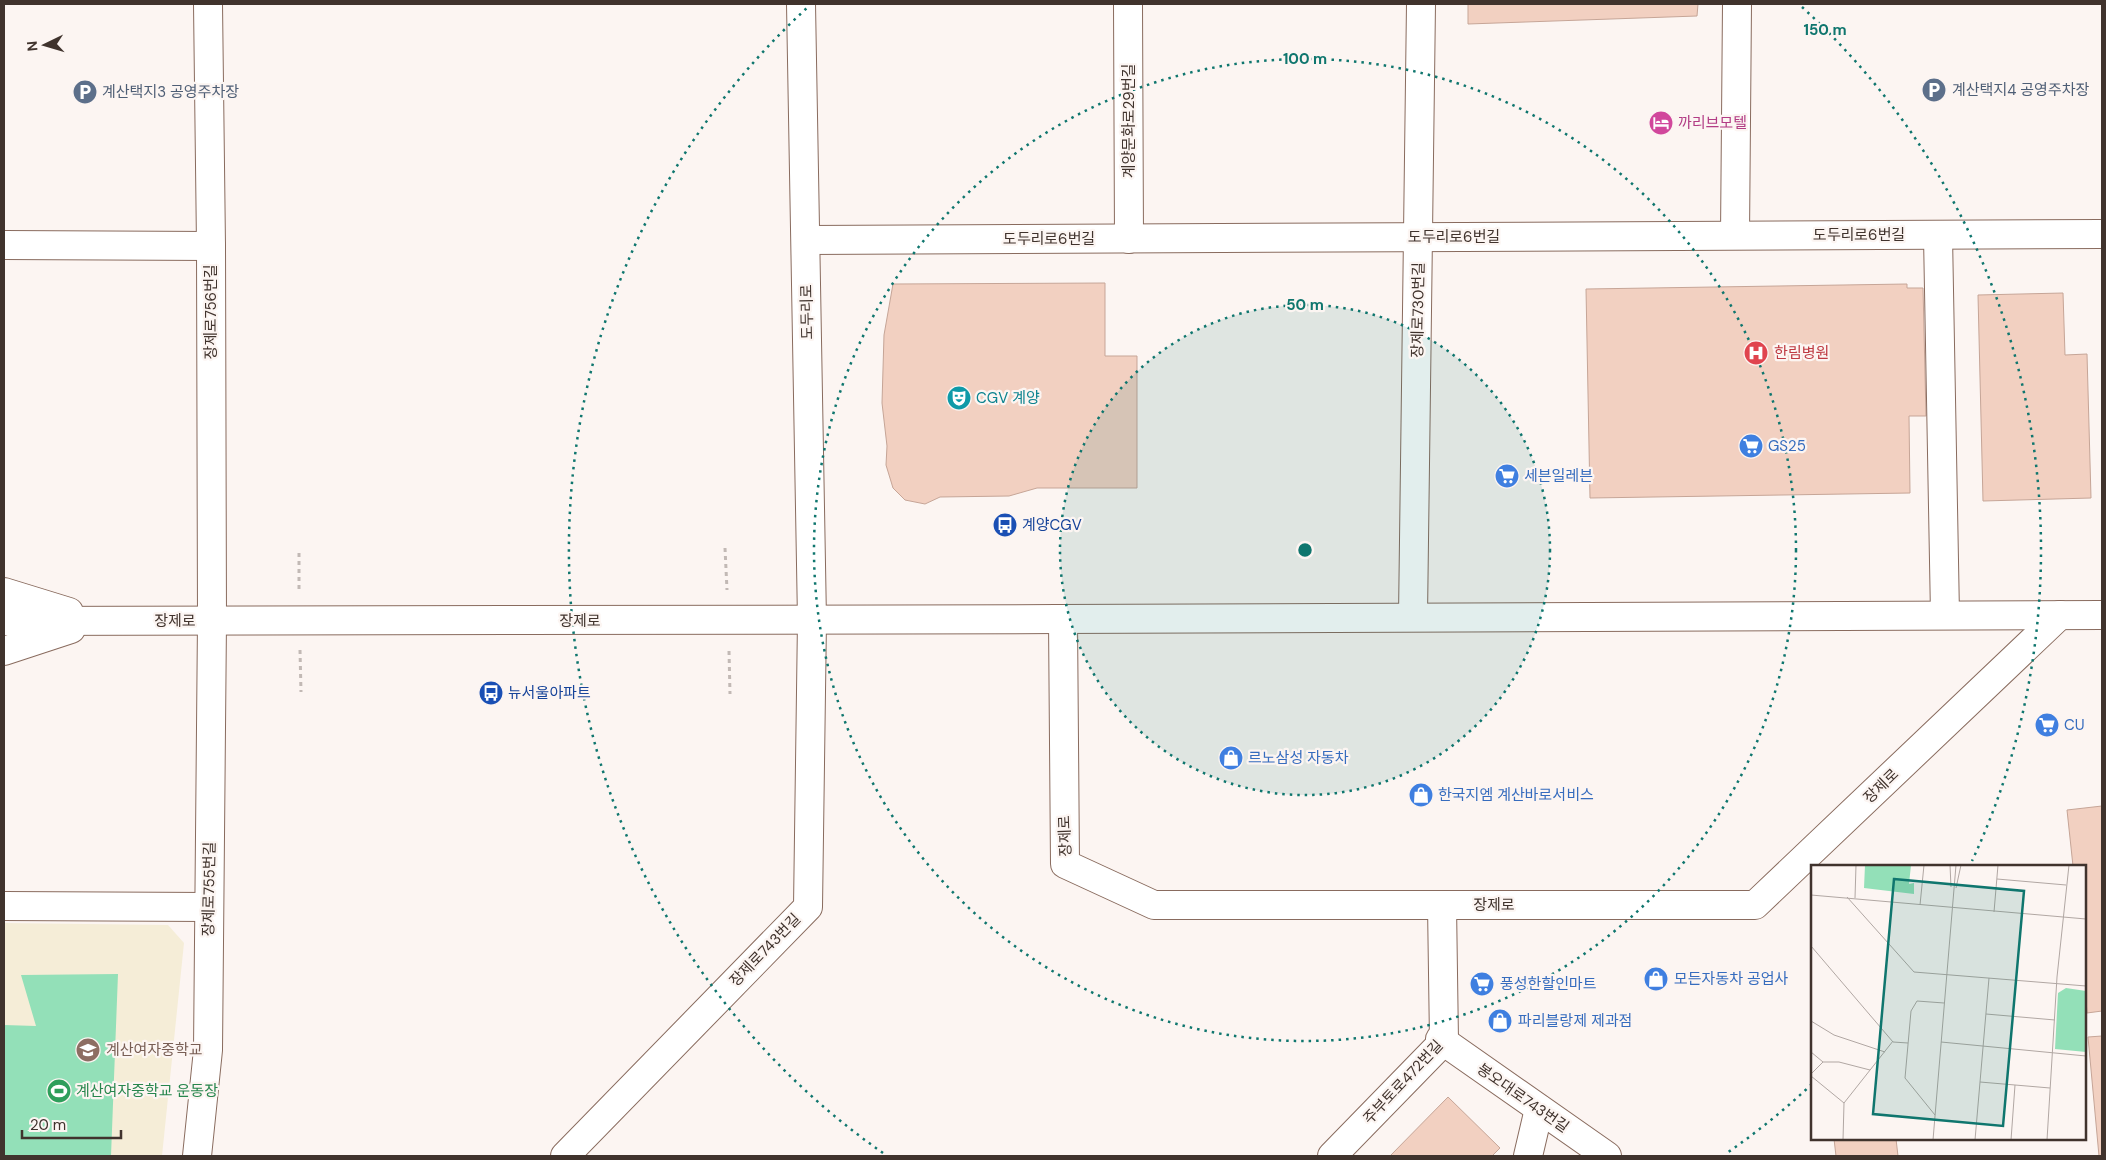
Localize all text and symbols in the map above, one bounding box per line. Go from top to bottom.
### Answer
north arrow [20,20,70,70]
text: 150 m [1804,20,1847,40]
text: N [23,40,41,52]
text: 100 m [1283,49,1327,69]
street label: 계양문화로29번길 [1119,64,1139,178]
parking icon: 계산택지4 공영주차장 [1921,77,1947,103]
parking icon: 계산택지3 공영주차장 [72,79,98,105]
place label: 계산택지4 공영주차장 [1952,80,2089,100]
place label: 계산택지3 공영주차장 [102,82,239,102]
hotel icon: 까리브모텔 [1648,110,1674,136]
place label: 까리브모텔 [1678,113,1747,133]
street label: 도두리로6번길 [1813,225,1905,245]
street label: 도두리로6번길 [1408,227,1500,247]
street label: 도두리로6번길 [1003,229,1095,249]
street label: 장제로730번길 [1407,262,1429,358]
street label: 장제로756번길 [201,264,221,360]
street label: 도두리로 [797,284,817,340]
text: 50 m [1286,295,1324,315]
hospital icon: 한림병원 [1743,340,1769,366]
place label: 한림병원 [1774,343,1829,363]
theatre icon: CGV 계양 [946,385,972,411]
place label: CGV 계양 [976,388,1040,408]
supermarket icon: GS25 [1738,433,1764,459]
place label: GS25 [1768,436,1806,456]
supermarket icon: 세븐일레븐 [1494,463,1520,489]
place label: 세븐일레븐 [1524,466,1593,486]
bus stop icon: 계양CGV [992,512,1018,538]
place label: 계양CGV [1022,515,1082,535]
centre of rings [1296,541,1314,559]
street label: 장제로 [154,611,196,631]
street label: 장제로 [559,611,601,631]
bus stop icon: 뉴서울아파트 [478,680,504,706]
place label: 뉴서울아파트 [508,683,591,703]
supermarket icon: CU [2034,712,2060,738]
place label: CU [2064,715,2085,735]
shop icon: 르노삼성 자동차 [1218,745,1244,771]
place label: 르노삼성 자동차 [1248,748,1349,768]
street label: 장제로 [1859,764,1903,808]
shop icon: 한국지엠 계산바로서비스 [1408,782,1434,808]
place label: 한국지엠 계산바로서비스 [1438,785,1594,805]
street label: 장제로 [1054,815,1076,857]
street label: 장제로755번길 [198,841,220,937]
inset map [1811,865,2086,1140]
street label: 장제로 [1473,895,1515,915]
street label: 장제로743번길 [725,909,805,991]
shop icon: 모든자동차 공업사 [1643,966,1669,992]
place label: 모든자동차 공업사 [1674,969,1789,989]
supermarket icon: 풍성한할인마트 [1469,971,1495,997]
place label: 풍성한할인마트 [1500,974,1597,994]
shop icon: 파리블랑제 제과점 [1487,1008,1513,1034]
place label: 파리블랑제 제과점 [1518,1011,1632,1031]
street label: 주부토로472번길 [1359,1036,1447,1128]
school or university icon: 계산여자중학교 [75,1037,101,1063]
place label: 계산여자중학교 [106,1040,203,1060]
street label: 봉오대로743번길 [1473,1059,1573,1137]
sports icon: 계산여자중학교 운동장 [46,1078,72,1104]
place label: 계산여자중학교 운동장 [76,1081,218,1101]
scale bar [22,1108,121,1140]
text: 20 m [30,1115,66,1135]

